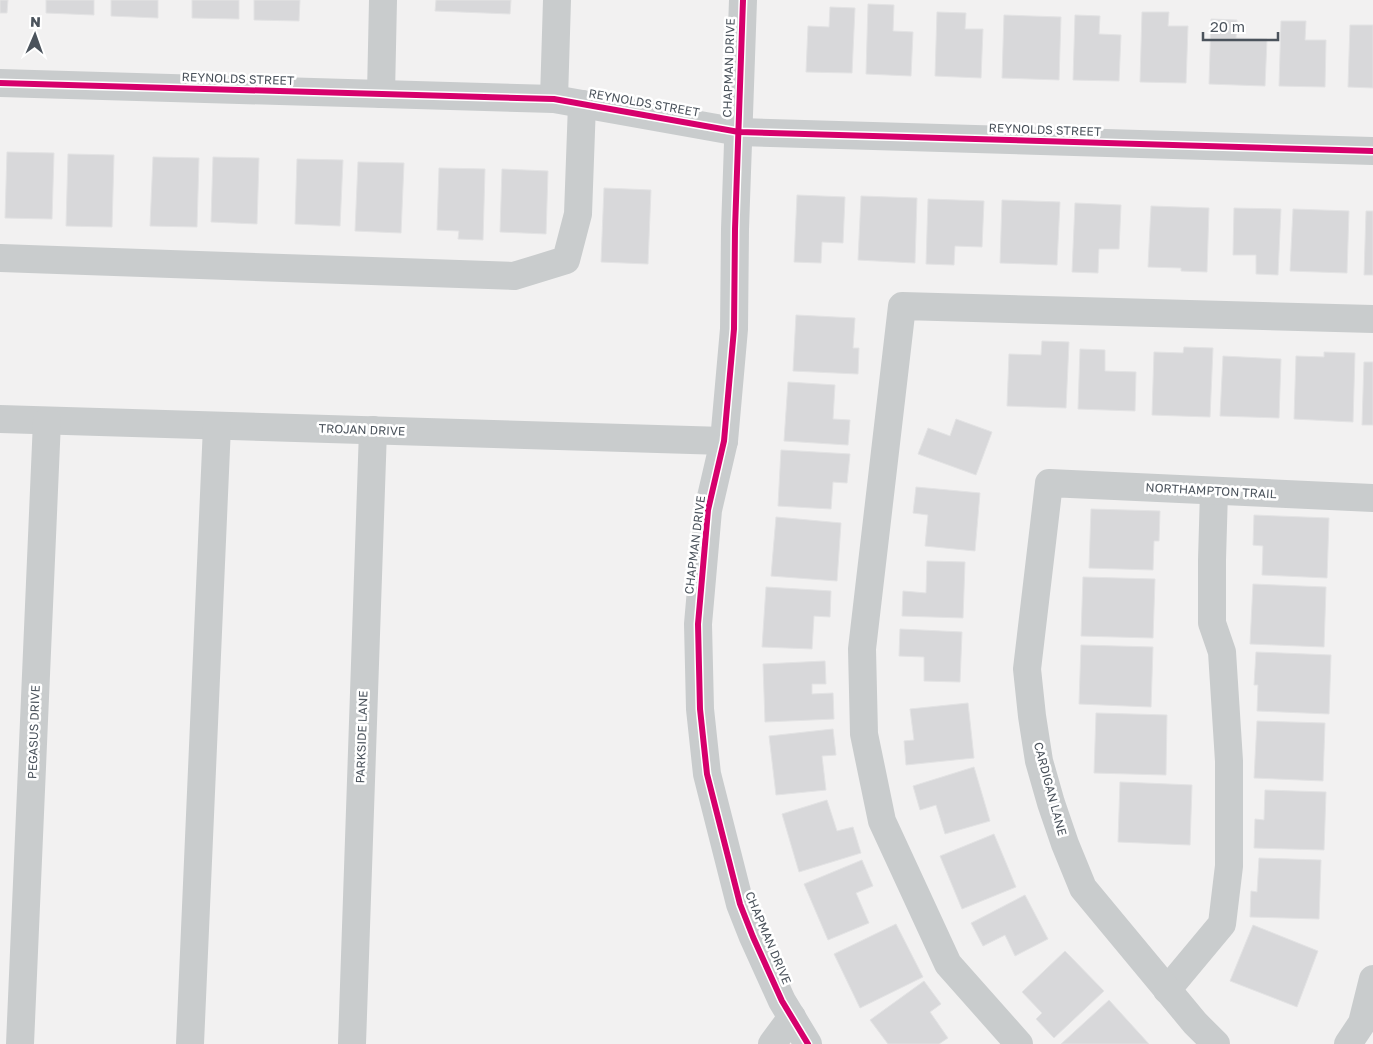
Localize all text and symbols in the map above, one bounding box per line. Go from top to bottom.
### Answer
north arrow [10,10,60,60]
scale bar [1203,10,1278,42]
text: N [30,13,41,30]
text: 20 m [1210,17,1245,35]
street label: CHAPMAN DRIVE [719,18,738,118]
street label: REYNOLDS STREET [182,69,295,88]
street label: REYNOLDS STREET [587,85,701,120]
street label: REYNOLDS STREET [989,120,1102,139]
street label: TROJAN DRIVE [318,420,406,439]
street label: NORTHAMPTON TRAIL [1145,480,1277,501]
street label: CHAPMAN DRIVE [681,495,708,595]
street label: PEGASUS DRIVE [24,685,43,779]
street label: PARKSIDE LANE [352,690,371,784]
street label: CARDIGAN LANE [1031,740,1070,837]
street label: CHAPMAN DRIVE [742,889,795,986]

